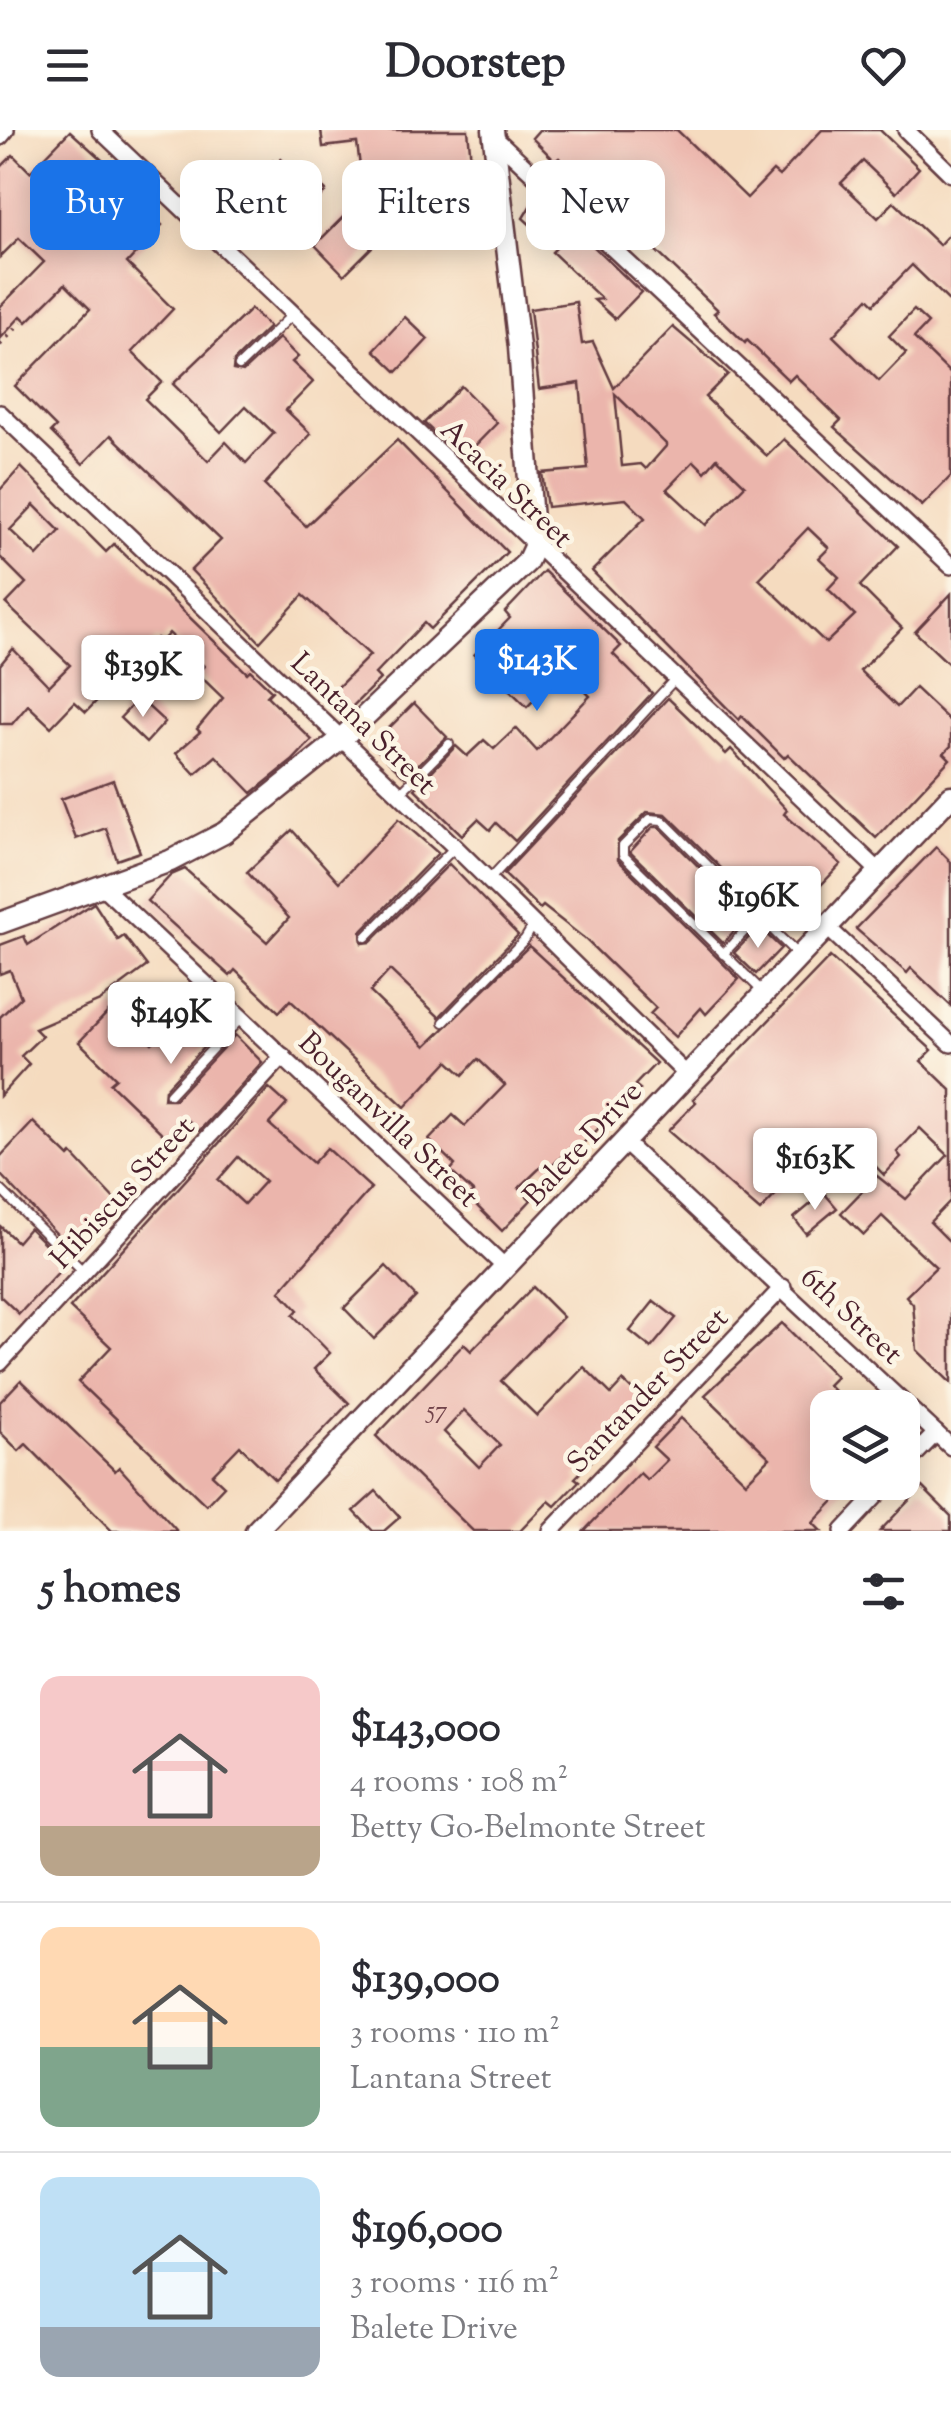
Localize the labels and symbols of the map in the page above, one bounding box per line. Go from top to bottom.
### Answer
street label: Acacia Street [429,410,581,559]
pin: $143K [467,629,607,714]
pin: $139K [73,635,213,720]
street label: Lantana Street [279,644,445,806]
pin: $196K [688,866,828,951]
pin: $149K [101,982,241,1067]
street label: Bouganvilla Street [287,1023,487,1218]
street label: Balete Drive [514,1072,653,1217]
street label: Hibiscus Street [42,1108,206,1280]
pin: $163K [745,1128,885,1213]
street label: 6th Street [789,1258,911,1376]
street label: Santander Street [558,1299,739,1485]
house number: 57 [424,1394,448,1430]

